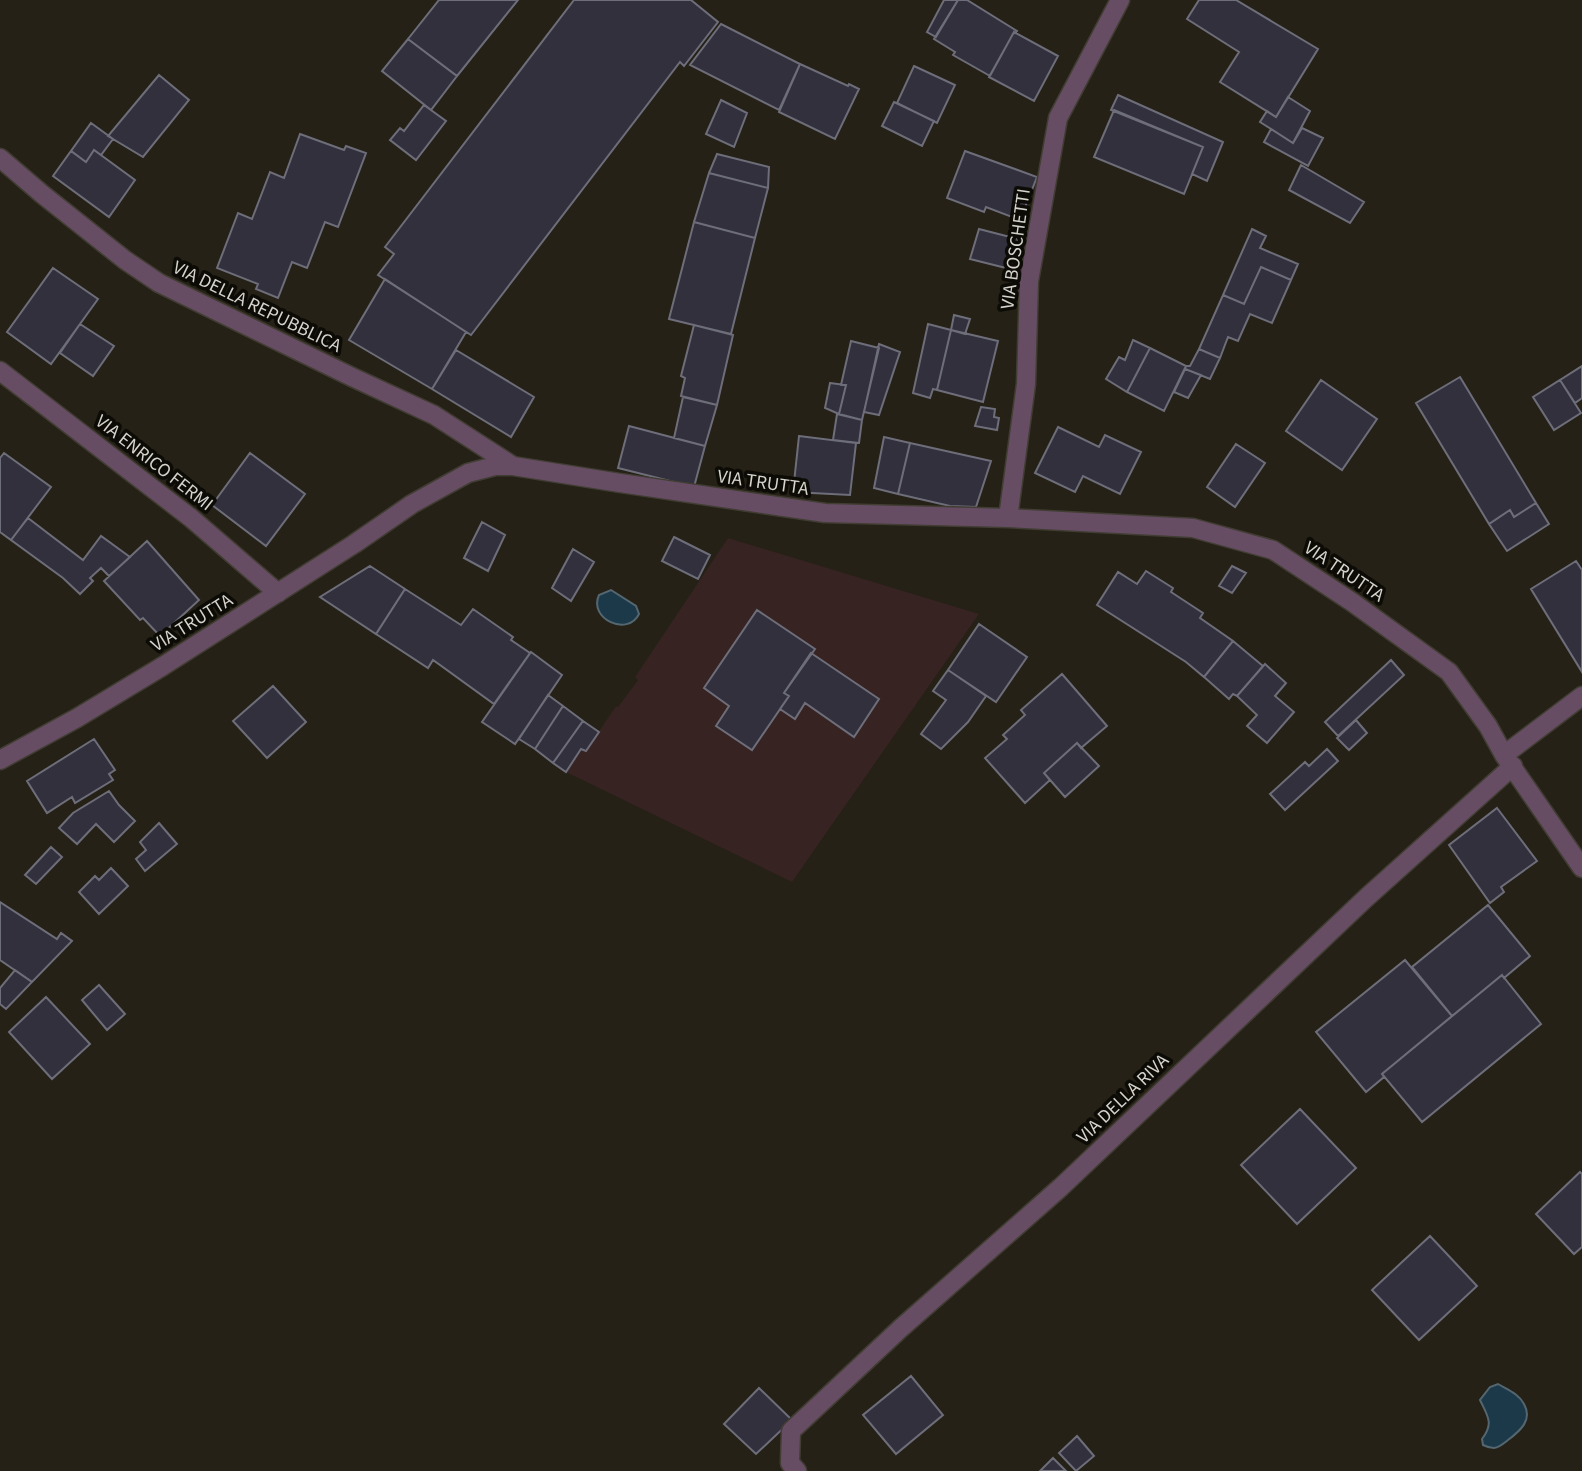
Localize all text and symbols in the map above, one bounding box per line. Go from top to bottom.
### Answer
street label: VIA BOSCHETTI [994,187,1038,311]
street label: VIA DELLA REPUBBLICA [168,254,347,360]
street label: VIA ENRICO FERMI [89,408,219,518]
street label: VIA TRUTTA [716,463,811,503]
street label: VIA TRUTTA [1298,535,1390,609]
street label: VIA TRUTTA [146,587,239,659]
street label: VIA DELLA RIVA [1071,1048,1176,1150]

